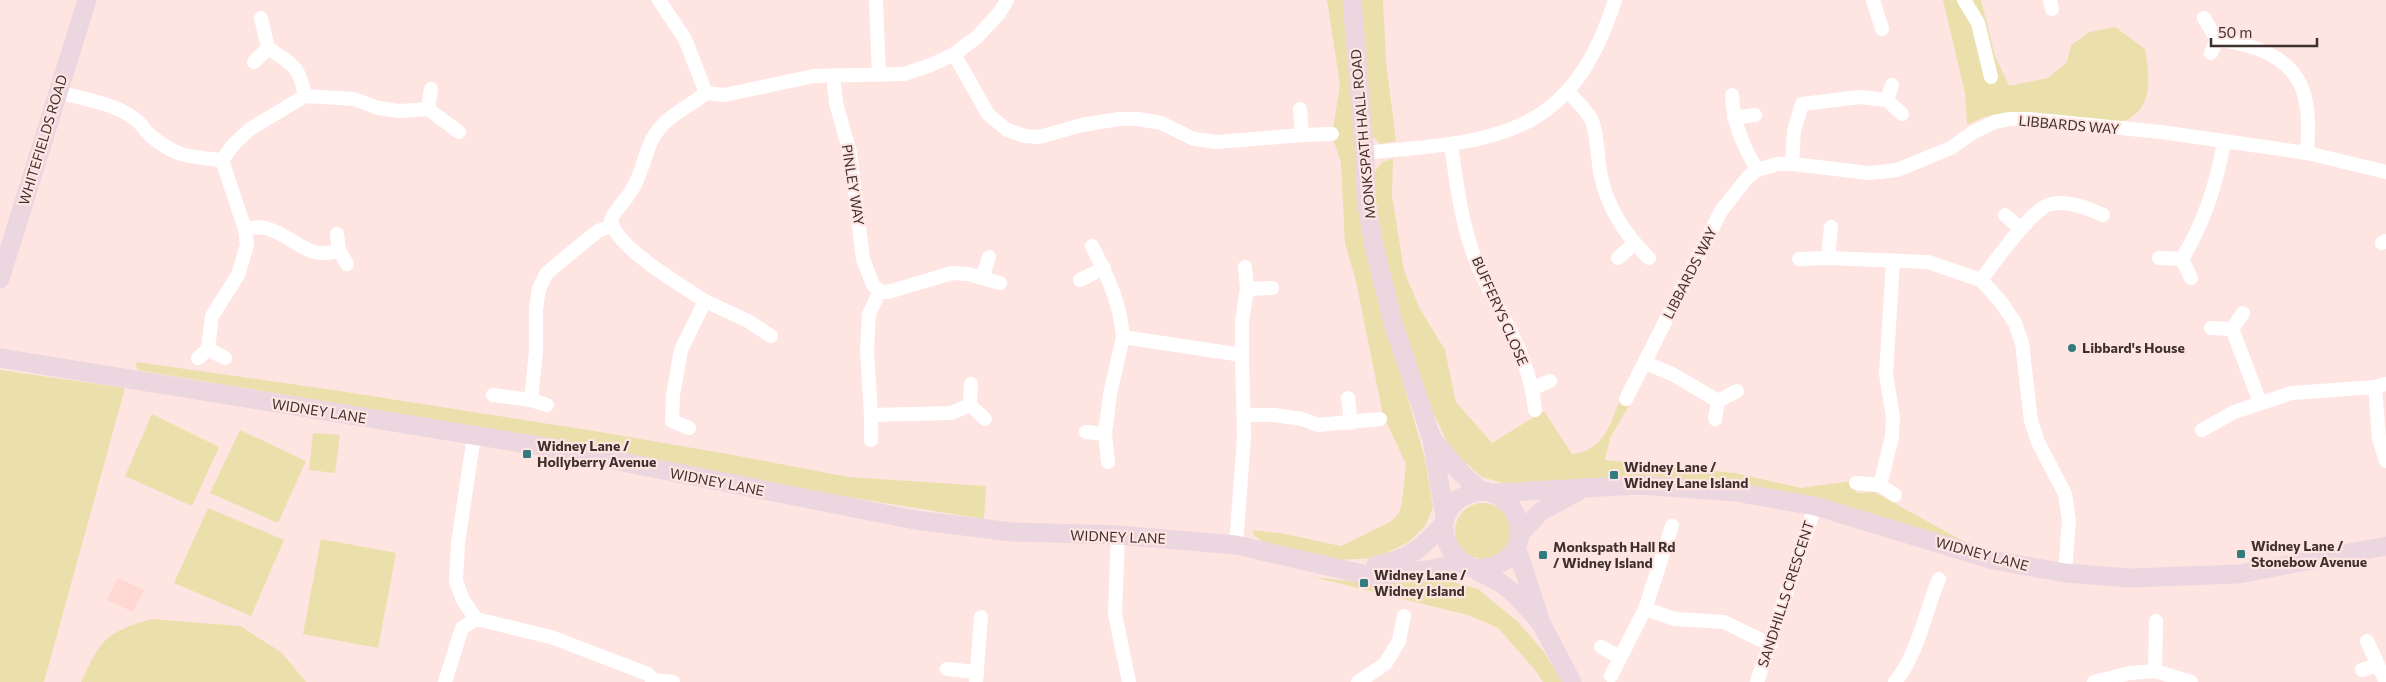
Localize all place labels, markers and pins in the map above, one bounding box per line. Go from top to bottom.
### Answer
place label: Libbard's House [2082,339,2185,356]
marker: Libbard's House [2066,342,2078,354]
place label: Widney Lane / Hollyberry Avenue [537,437,656,470]
marker: Widney Lane / Hollyberry Avenue [521,448,533,460]
place label: Widney Lane / Widney Lane Island [1624,458,1748,491]
marker: Widney Lane / Widney Lane Island [1608,469,1620,481]
place label: Widney Lane / Stonebow Avenue [2251,537,2367,570]
place label: Monkspath Hall Rd / Widney Island [1553,538,1675,571]
marker: Widney Lane / Stonebow Avenue [2235,548,2247,560]
marker: Monkspath Hall Rd / Widney Island [1537,549,1549,561]
place label: Widney Lane / Widney Island [1374,566,1467,599]
marker: Widney Lane / Widney Island [1358,577,1370,589]

